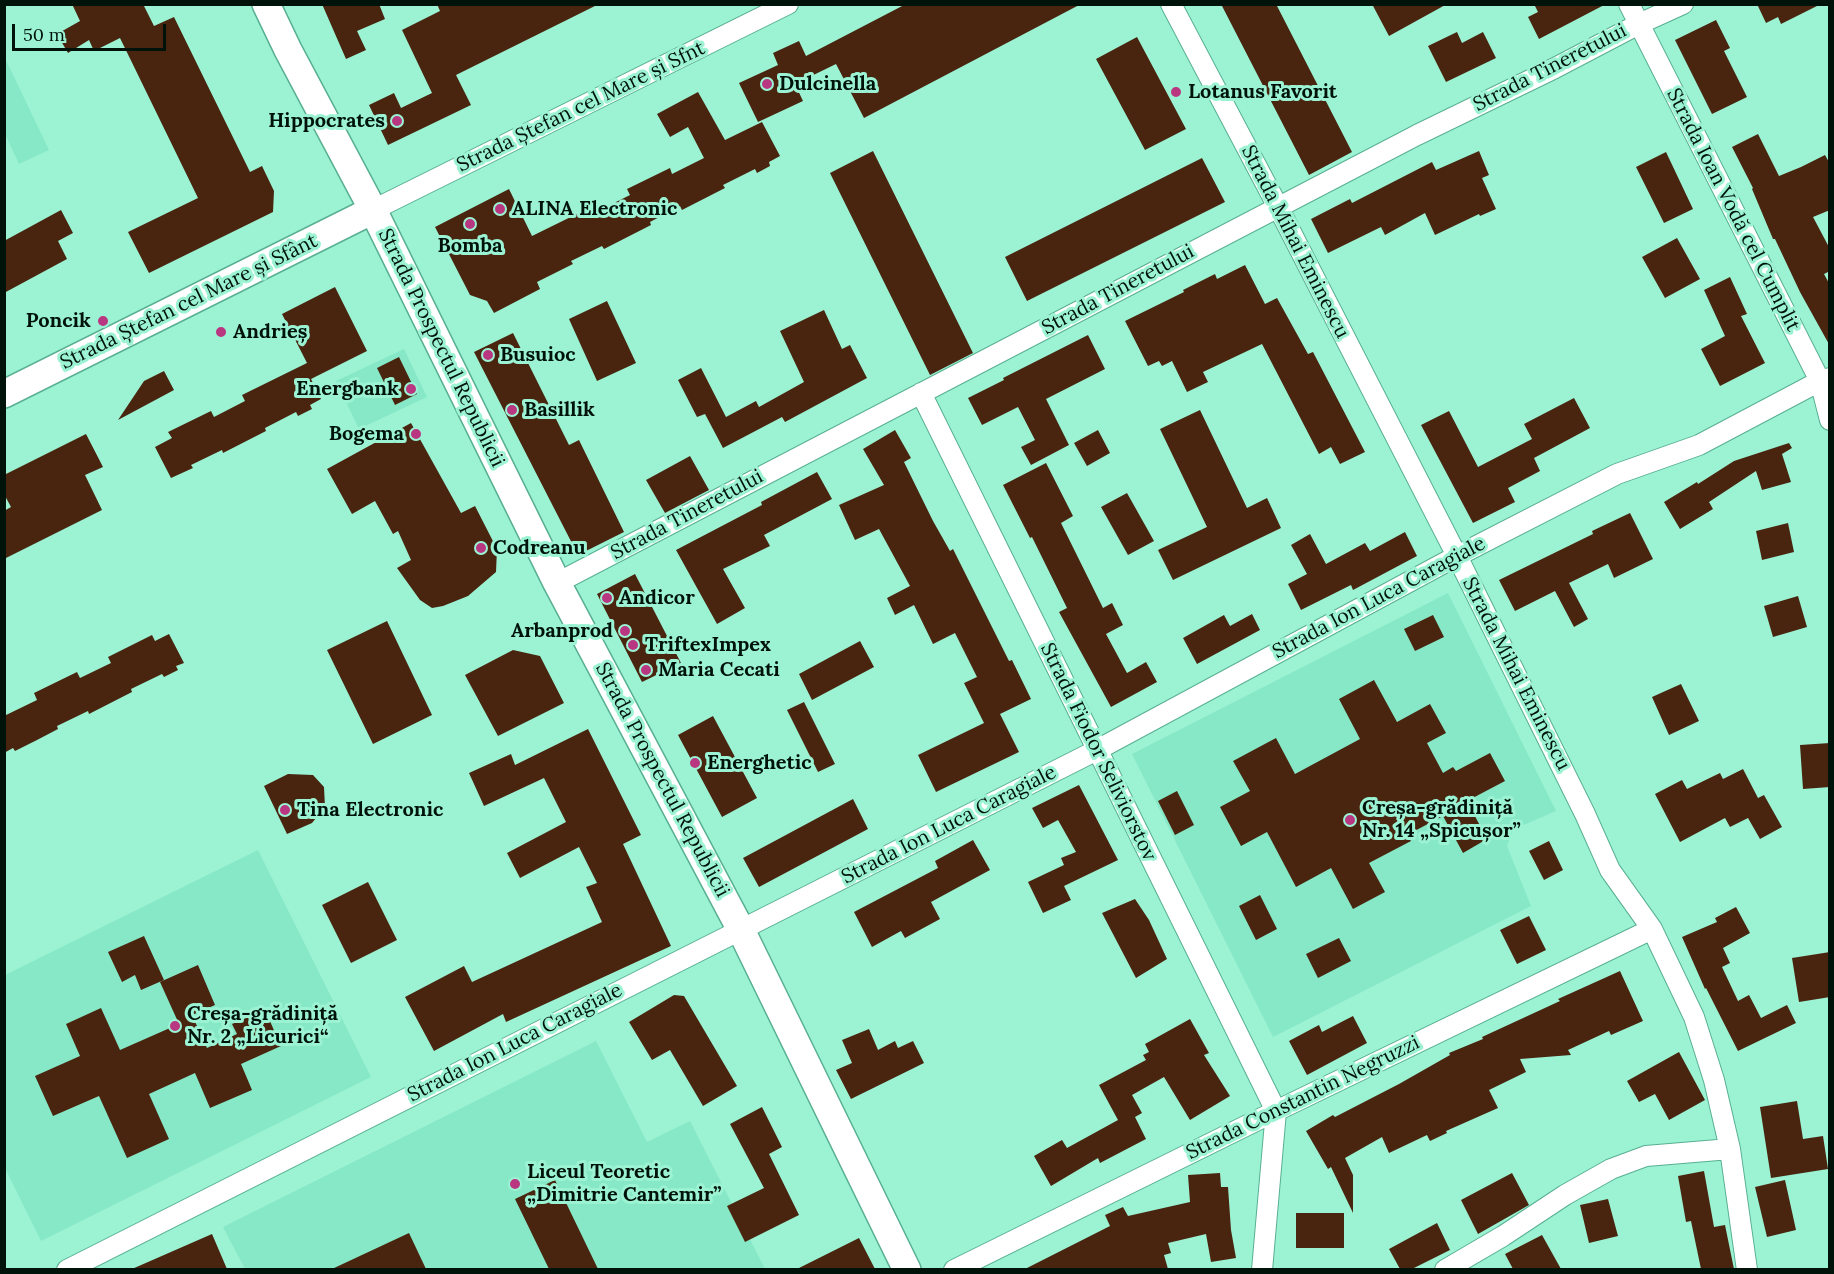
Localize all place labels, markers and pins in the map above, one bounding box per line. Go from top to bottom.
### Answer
place label: Dulcinella [779,72,876,96]
marker: Dulcinella [760,77,774,91]
place label: Lotanus Favorit [1188,80,1337,104]
marker: Lotanus Favorit [1169,85,1183,99]
place label: Hippocrates [268,109,385,133]
marker: Hippocrates [390,114,404,128]
place label: ALINA Electronic [512,197,677,221]
marker: ALINA Electronic [493,202,507,216]
marker: Bomba [463,217,477,231]
place label: Bomba [438,234,502,258]
place label: Poncik [26,309,91,333]
marker: Poncik [96,314,110,328]
place label: Andrieș [233,320,308,344]
marker: Andrieș [214,325,228,339]
place label: Busuioc [500,343,576,367]
marker: Busuioc [481,348,495,362]
place label: Energbank [296,377,399,401]
marker: Energbank [404,382,418,396]
place label: Basillik [524,398,595,422]
marker: Basillik [505,403,519,417]
place label: Bogema [329,422,404,446]
marker: Bogema [409,427,423,441]
place label: Codreanu [493,536,586,560]
marker: Codreanu [474,541,488,555]
place label: Andicor [619,586,695,610]
marker: Andicor [600,591,614,605]
place label: Arbanprod [511,619,613,643]
marker: Arbanprod [618,624,632,638]
place label: TriftexImpex [645,633,771,657]
marker: TriftexImpex [626,638,640,652]
place label: Maria Cecati [658,658,780,682]
marker: Maria Cecati [639,663,653,677]
place label: Energhetic [707,751,812,775]
marker: Energhetic [688,756,702,770]
place label: Creșa-grădiniță Nr. 14 „Spicușor” [1362,796,1521,843]
place label: Tina Electronic [297,798,443,822]
marker: Tina Electronic [278,803,292,817]
marker: Creșa-grădiniță Nr. 14 „Spicușor” [1343,813,1357,827]
place label: Creșa-grădiniță Nr. 2 „Licurici“ [187,1002,338,1049]
marker: Creșa-grădiniță Nr. 2 „Licurici“ [168,1019,182,1033]
place label: Liceul Teoretic „Dimitrie Cantemir” [527,1160,722,1207]
marker: Liceul Teoretic „Dimitrie Cantemir” [508,1177,522,1191]

